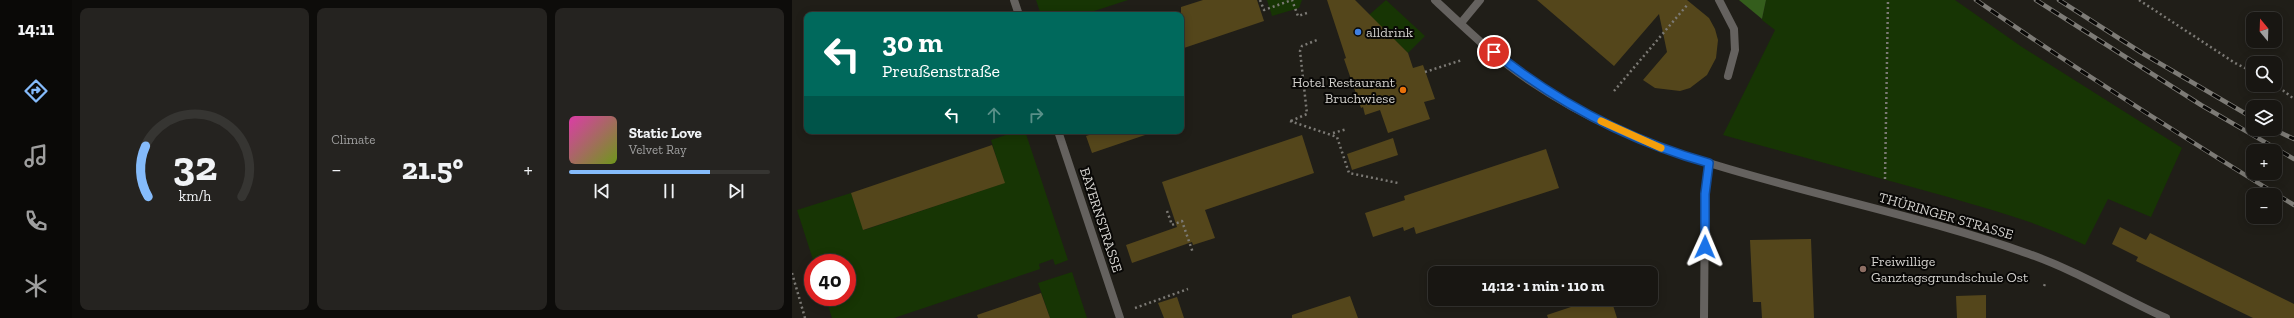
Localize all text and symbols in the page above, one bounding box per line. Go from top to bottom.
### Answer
north arrow [2246,12,2282,48]
map controls [2246,12,2282,224]
text: 14:11 [18,18,54,40]
place label: alldrink [1366,24,1414,41]
text: 30 m [882,26,943,59]
marker: alldrink [1353,27,1363,37]
icon: left [816,28,868,80]
pin [1477,35,1511,69]
icon: arrive [1483,41,1505,63]
button: search [2246,56,2282,92]
text: Preußenstraße [882,60,1000,82]
place label: Hotel Restaurant Bruchwiese [1292,74,1396,107]
icon: directions [22,77,50,105]
marker: Hotel Restaurant Bruchwiese [1398,85,1408,95]
button: layers [2246,100,2282,136]
icon: left [941,104,963,126]
icon: ahead [983,104,1005,126]
icon: right [1025,104,1047,126]
text: Static Love [629,124,702,142]
text: Climate [331,132,375,147]
text: 32 [172,141,217,191]
icon: music [22,142,50,170]
text: Velvet Ray [629,142,687,157]
button: + [2246,144,2282,180]
text: 21.5° [402,151,463,187]
text: − [331,156,342,183]
text: + [523,156,533,183]
street label: BAYERNSTRASSE [1076,166,1126,274]
icon: previous [591,180,613,202]
icon: pause [658,180,680,202]
icon: next [725,180,747,202]
text: km/h [178,188,211,205]
button: − [2246,188,2282,224]
street label: THÜRINGER STRASSE [1877,189,2015,243]
icon: phone [22,207,50,235]
position arrow [1684,226,1726,268]
place label: Freiwillige Ganztagsgrundschule Ost [1871,253,2029,286]
speed limit sign: 40 [804,254,856,306]
marker: Freiwillige Ganztagsgrundschule Ost [1858,264,1868,274]
icon: climate [22,272,50,300]
text: 14:12 · 1 min · 110 m [1482,277,1604,295]

